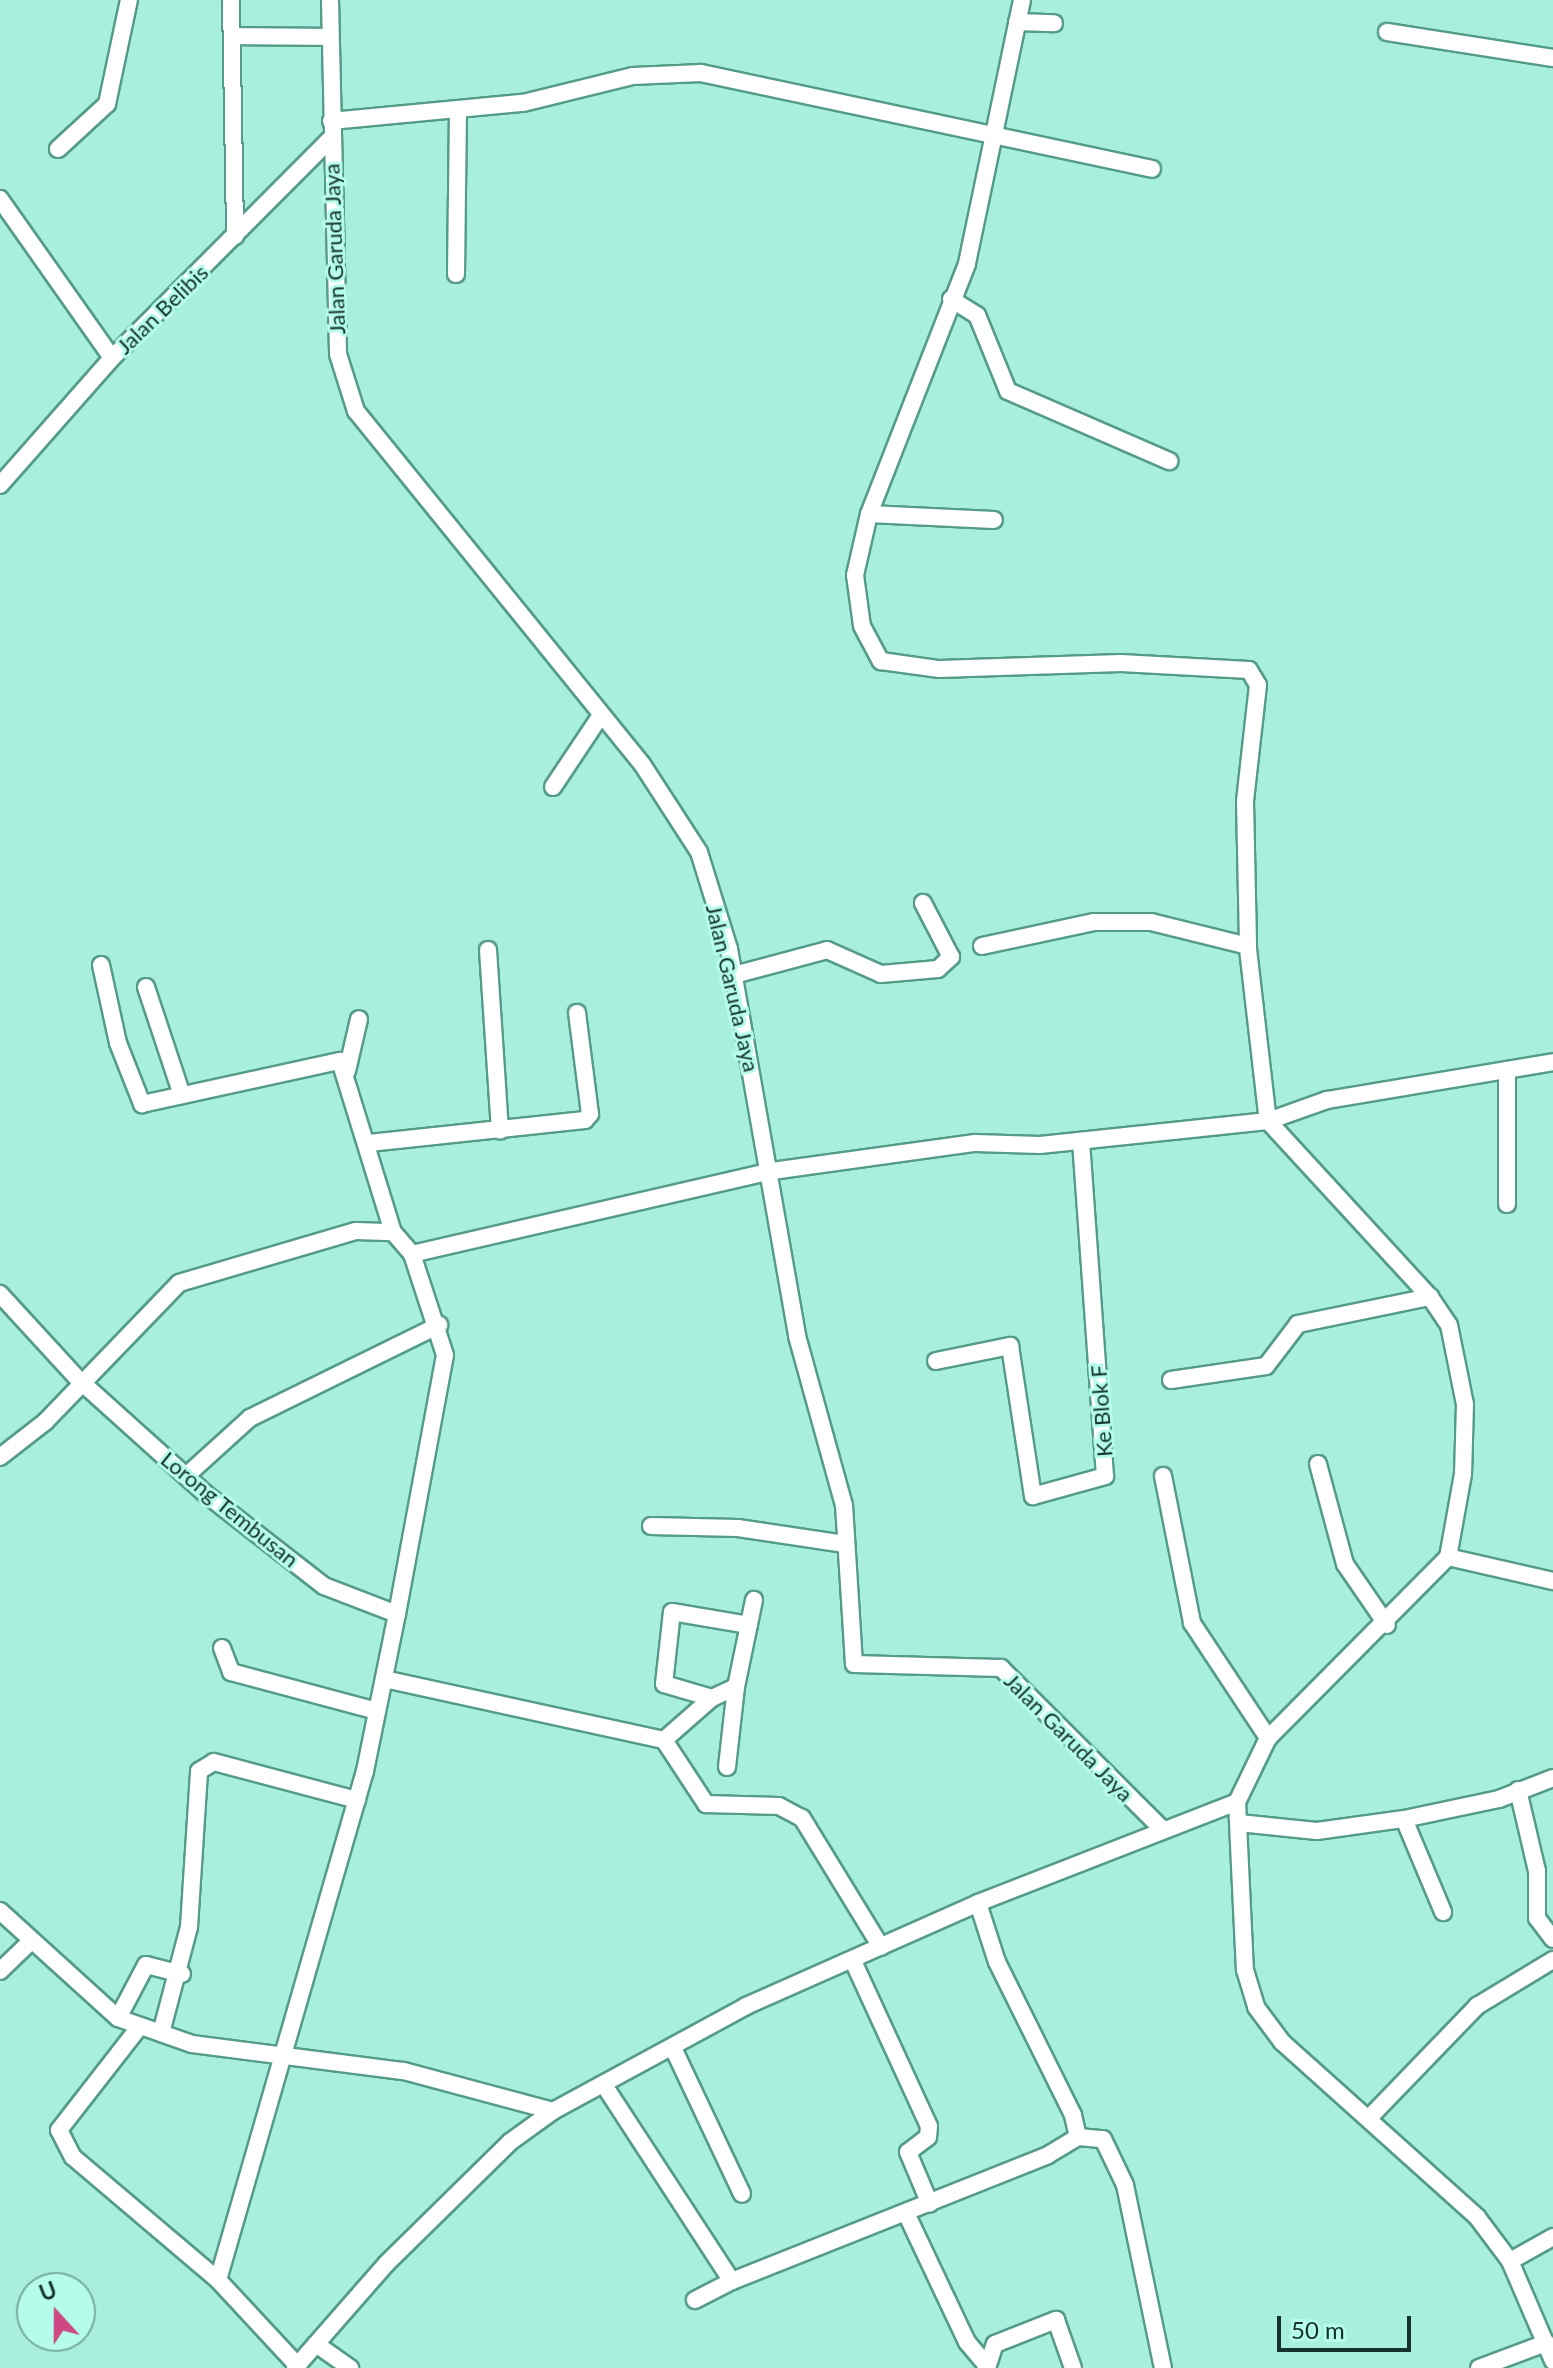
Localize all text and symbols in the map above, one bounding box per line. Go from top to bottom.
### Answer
street label: Jalan Garuda Jaya [318,163,350,335]
street label: Jalan Belibis [111,259,213,359]
street label: Jalan Garuda Jaya [701,901,765,1075]
street label: Ke Blok F [1085,1364,1117,1458]
street label: Lorong Tembusan [156,1445,304,1573]
street label: Jalan Garuda Jaya [999,1667,1139,1807]
north arrow [16,2272,96,2352]
text: U [35,2275,60,2307]
scale bar [1281,2300,1415,2350]
text: 50 m [1291,2315,1345,2344]

